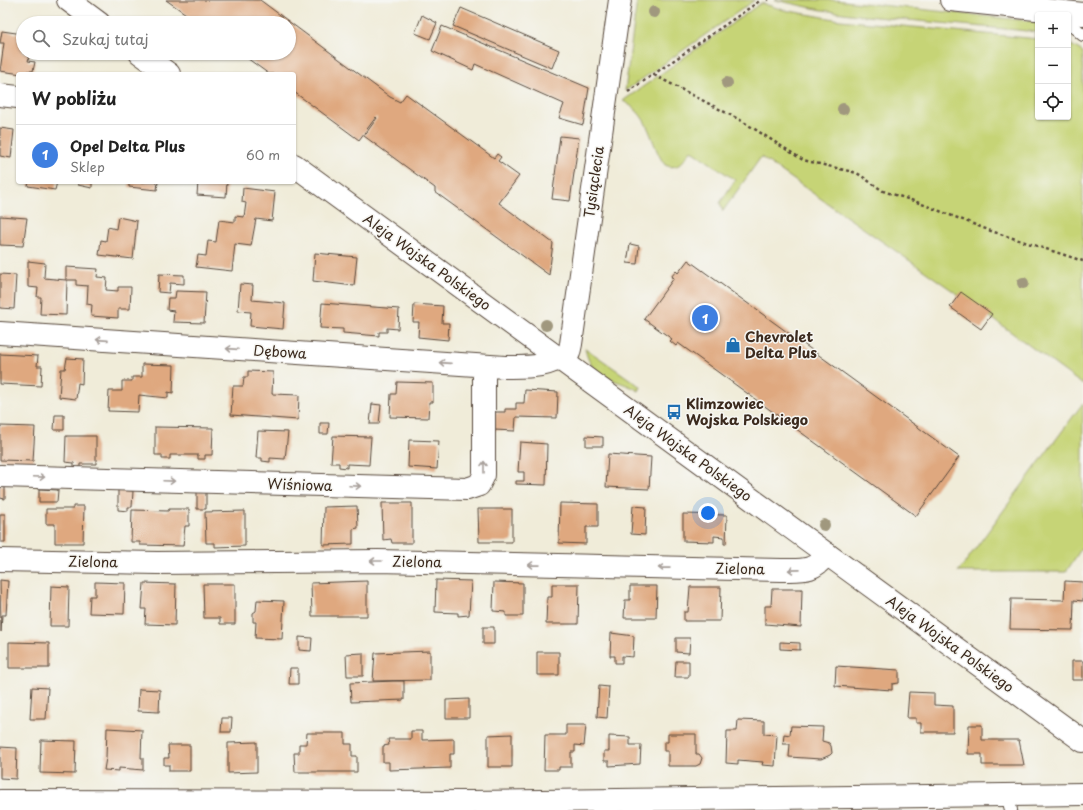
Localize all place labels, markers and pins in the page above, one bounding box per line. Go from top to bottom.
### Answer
pin: 1 [692,303,718,333]
place label: Chevrolet Delta Plus [745,326,817,363]
shop icon: Chevrolet Delta Plus [724,336,742,354]
place label: Klimzowiec Wojska Polskiego [686,393,808,430]
bus stop icon: Klimzowiec Wojska Polskiego [665,403,683,421]

